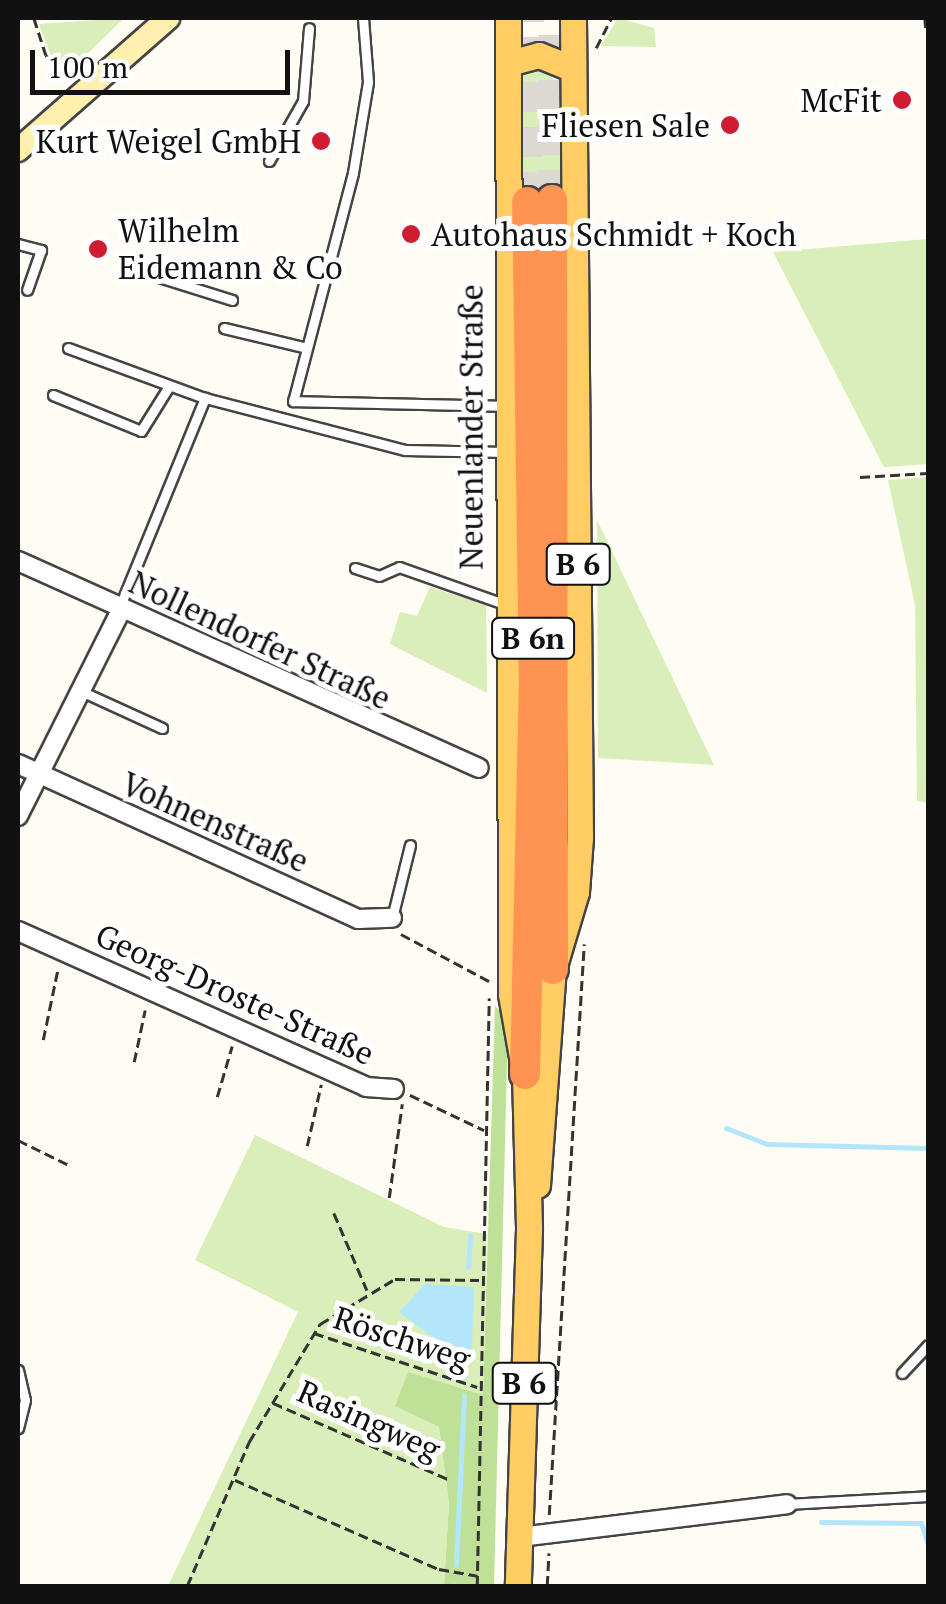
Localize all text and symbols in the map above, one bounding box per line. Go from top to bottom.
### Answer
scale bar [35,30,295,92]
text: 100 m [47,47,128,87]
place label: McFit [800,81,882,119]
marker: McFit [891,89,913,111]
place label: Fliesen Sale [541,106,710,144]
marker: Fliesen Sale [719,114,741,136]
place label: Kurt Weigel GmbH [36,122,301,160]
marker: Kurt Weigel GmbH [310,130,332,152]
place label: Wilhelm Eidemann & Co [118,212,343,287]
place label: Autohaus Schmidt + Koch [431,215,797,253]
marker: Autohaus Schmidt + Koch [400,223,422,245]
marker: Wilhelm Eidemann & Co [87,238,109,260]
street label: Neuenlander Straße [452,284,490,570]
road number: B 6 [546,539,610,589]
street label: Nollendorfer Straße [123,563,397,717]
road number: B 6n [490,613,576,663]
street label: Vohnenstraße [116,764,314,880]
street label: Georg-Droste-Straße [90,915,380,1073]
street label: Röschweg [329,1298,475,1378]
road number: B 6 [492,1358,556,1408]
street label: Rasingweg [292,1372,446,1468]

